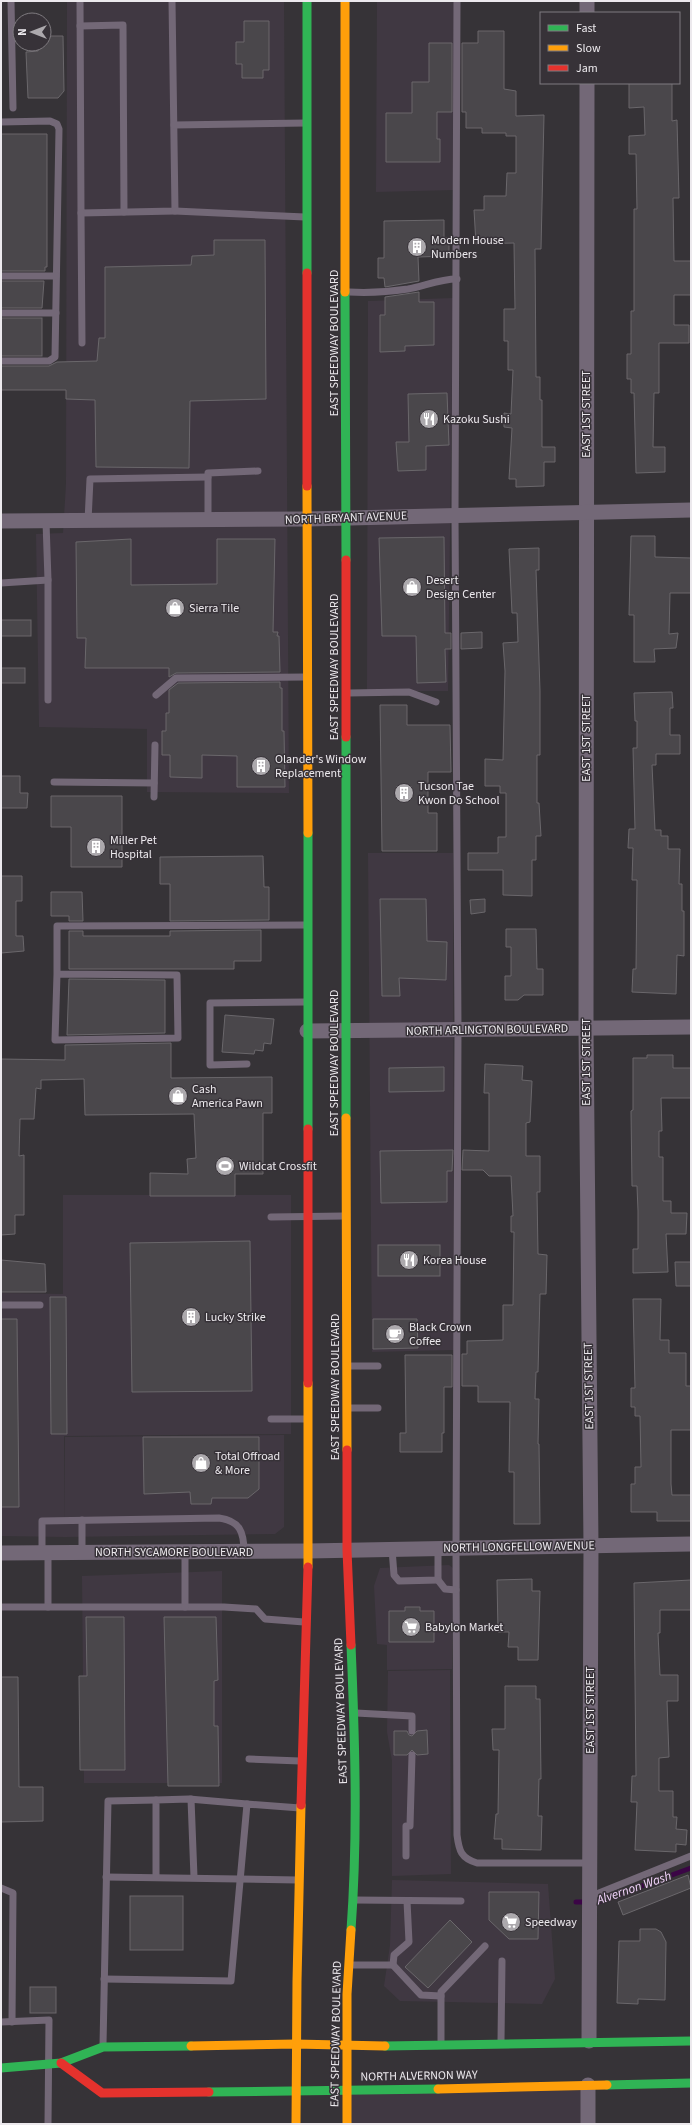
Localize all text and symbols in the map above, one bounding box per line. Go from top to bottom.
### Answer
north arrow [12,12,52,52]
legend [540,12,680,84]
text: Fast [576,20,596,37]
text: N [15,28,30,36]
text: Slow [576,40,601,57]
text: Jam [576,60,598,77]
place label: Modern House Numbers [431,232,504,263]
building icon: Modern House Numbers [406,236,428,258]
street label: EAST SPEEDWAY BOULEVARD [326,270,343,416]
street label: EAST 1ST STREET [578,370,595,458]
restaurant icon: Kazoku Sushi [418,408,440,430]
place label: Kazoku Sushi [443,411,510,428]
street label: NORTH BRYANT AVENUE [285,507,407,529]
place label: Desert Design Center [426,572,497,603]
shop icon: Desert Design Center [401,576,423,598]
street label: EAST SPEEDWAY BOULEVARD [326,594,343,740]
shop icon: Sierra Tile [164,597,186,619]
place label: Sierra Tile [189,600,239,617]
street label: EAST 1ST STREET [578,694,595,782]
place label: Olander's Window Replacement [275,751,367,782]
building icon: Olander's Window Replacement [250,755,272,777]
place label: Tucson Tae Kwon Do School [418,778,500,809]
building icon: Tucson Tae Kwon Do School [393,782,415,804]
place label: Miller Pet Hospital [110,832,157,863]
building icon: Miller Pet Hospital [85,836,107,858]
street label: EAST SPEEDWAY BOULEVARD [326,990,343,1136]
street label: EAST 1ST STREET [578,1018,595,1106]
street label: NORTH ARLINGTON BOULEVARD [406,1020,568,1040]
place label: Cash America Pawn [192,1081,263,1112]
shop icon: Cash America Pawn [167,1085,189,1107]
sports icon: Wildcat Crossfit [214,1155,236,1177]
place label: Wildcat Crossfit [239,1158,317,1175]
restaurant icon: Korea House [398,1249,420,1271]
place label: Korea House [423,1252,487,1269]
building icon: Lucky Strike [180,1306,202,1328]
place label: Lucky Strike [205,1309,266,1326]
street label: EAST SPEEDWAY BOULEVARD [327,1314,344,1460]
place label: Black Crown Coffee [409,1319,472,1350]
cafe icon: Black Crown Coffee [384,1323,406,1345]
street label: EAST 1ST STREET [580,1342,598,1430]
place label: Total Offroad & More [215,1448,280,1479]
shop icon: Total Offroad & More [190,1452,212,1474]
street label: NORTH LONGFELLOW AVENUE [443,1537,595,1557]
street label: NORTH SYCAMORE BOULEVARD [95,1544,253,1561]
supermarket icon: Babylon Market [400,1616,422,1638]
place label: Babylon Market [425,1619,503,1636]
street label: EAST SPEEDWAY BOULEVARD [330,1637,352,1785]
street label: EAST 1ST STREET [582,1666,599,1754]
water label: Alvernon Wash [593,1867,674,1910]
supermarket icon: Speedway [500,1911,522,1933]
place label: Speedway [525,1914,577,1931]
street label: EAST SPEEDWAY BOULEVARD [326,1961,346,2107]
street label: NORTH ALVERNON WAY [360,2066,478,2086]

